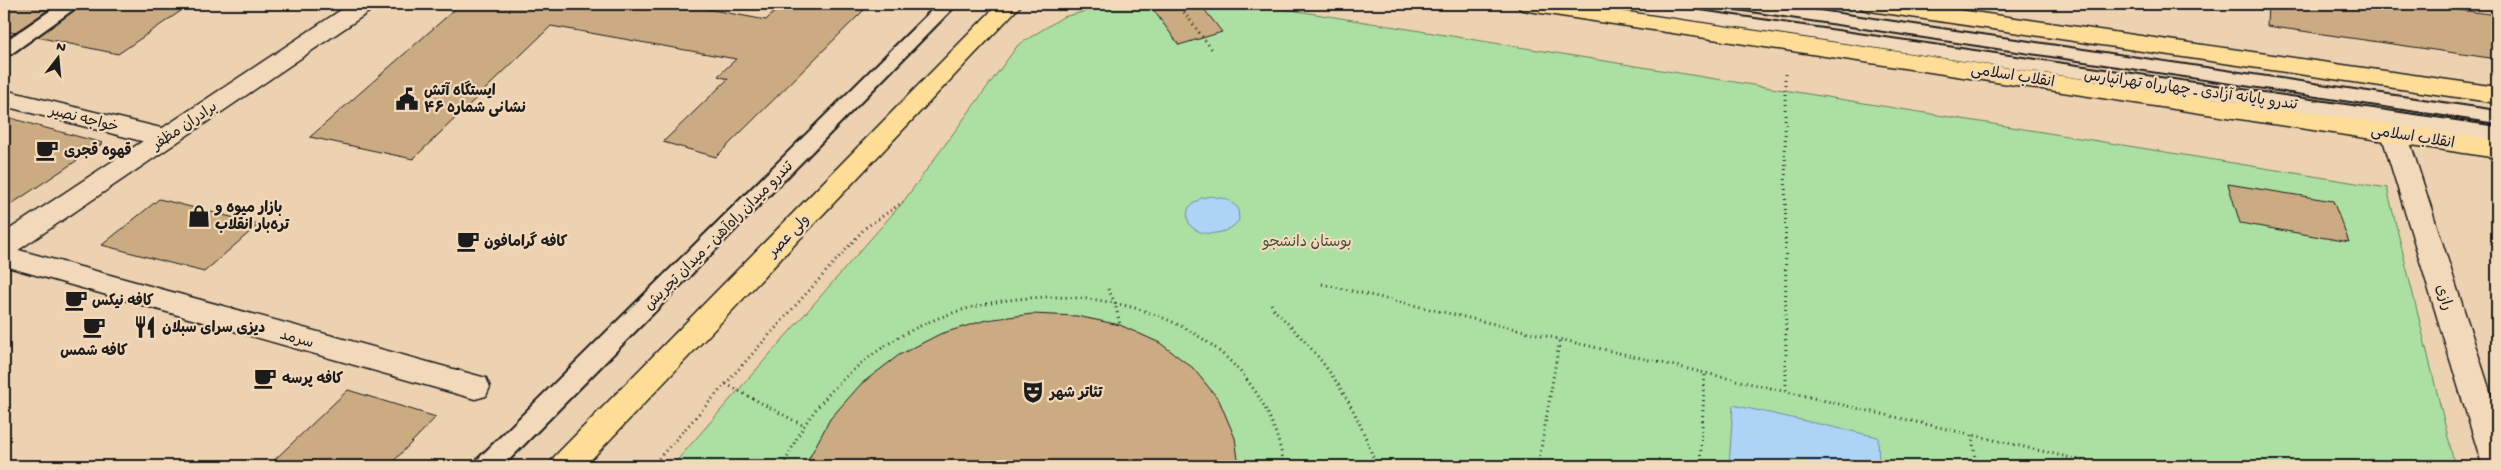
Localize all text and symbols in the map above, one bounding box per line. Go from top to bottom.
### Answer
north arrow [32,32,82,82]
text: N [54,38,68,57]
street label: انقلاب اسلامی [1970,61,2056,92]
street label: تندرو پایانه آزادی ـ چهارراه تهرانپارس [2083,66,2300,115]
place label: ایستگاه آتش نشانی شماره ۴۶ [424,80,526,118]
public building icon: ایستگاه آتش نشانی شماره ۴۶ [394,86,420,112]
street label: برادران مظفر [147,98,221,156]
street label: خواجه نصیر [45,102,120,137]
street label: انقلاب اسلامی [2370,122,2456,153]
cafe icon: قهوه قجری [34,137,60,163]
place label: قهوه قجری [64,142,132,161]
street label: تندرو میدان راه‌آهن - میدان تجریش [640,157,798,315]
place label: بازار میوه و تره‌بار انقلاب [214,200,290,235]
shop icon: بازار میوه و تره‌بار انقلاب [186,203,212,229]
street label: ولی عصر [763,211,814,263]
cafe icon: کافه گرامافون [455,228,481,254]
place label: کافه گرامافون [484,231,568,252]
park label: بوستان دانشجو [1261,234,1352,252]
street label: رازی [2430,282,2456,313]
cafe icon: کافه نیکس [63,287,89,313]
place label: کافه نیکس [92,292,154,311]
cafe icon: کافه شمس [81,314,107,340]
restaurant icon: دیزی سرای سبلان [132,314,158,340]
place label: دیزی سرای سبلان [162,320,265,338]
street label: سرمد [278,327,315,353]
place label: کافه شمس [60,342,128,361]
cafe icon: کافه پرسه [252,365,278,391]
place label: کافه پرسه [282,370,343,389]
theatre icon: تئاتر شهر [1020,379,1046,405]
place label: تئاتر شهر [1048,385,1103,403]

